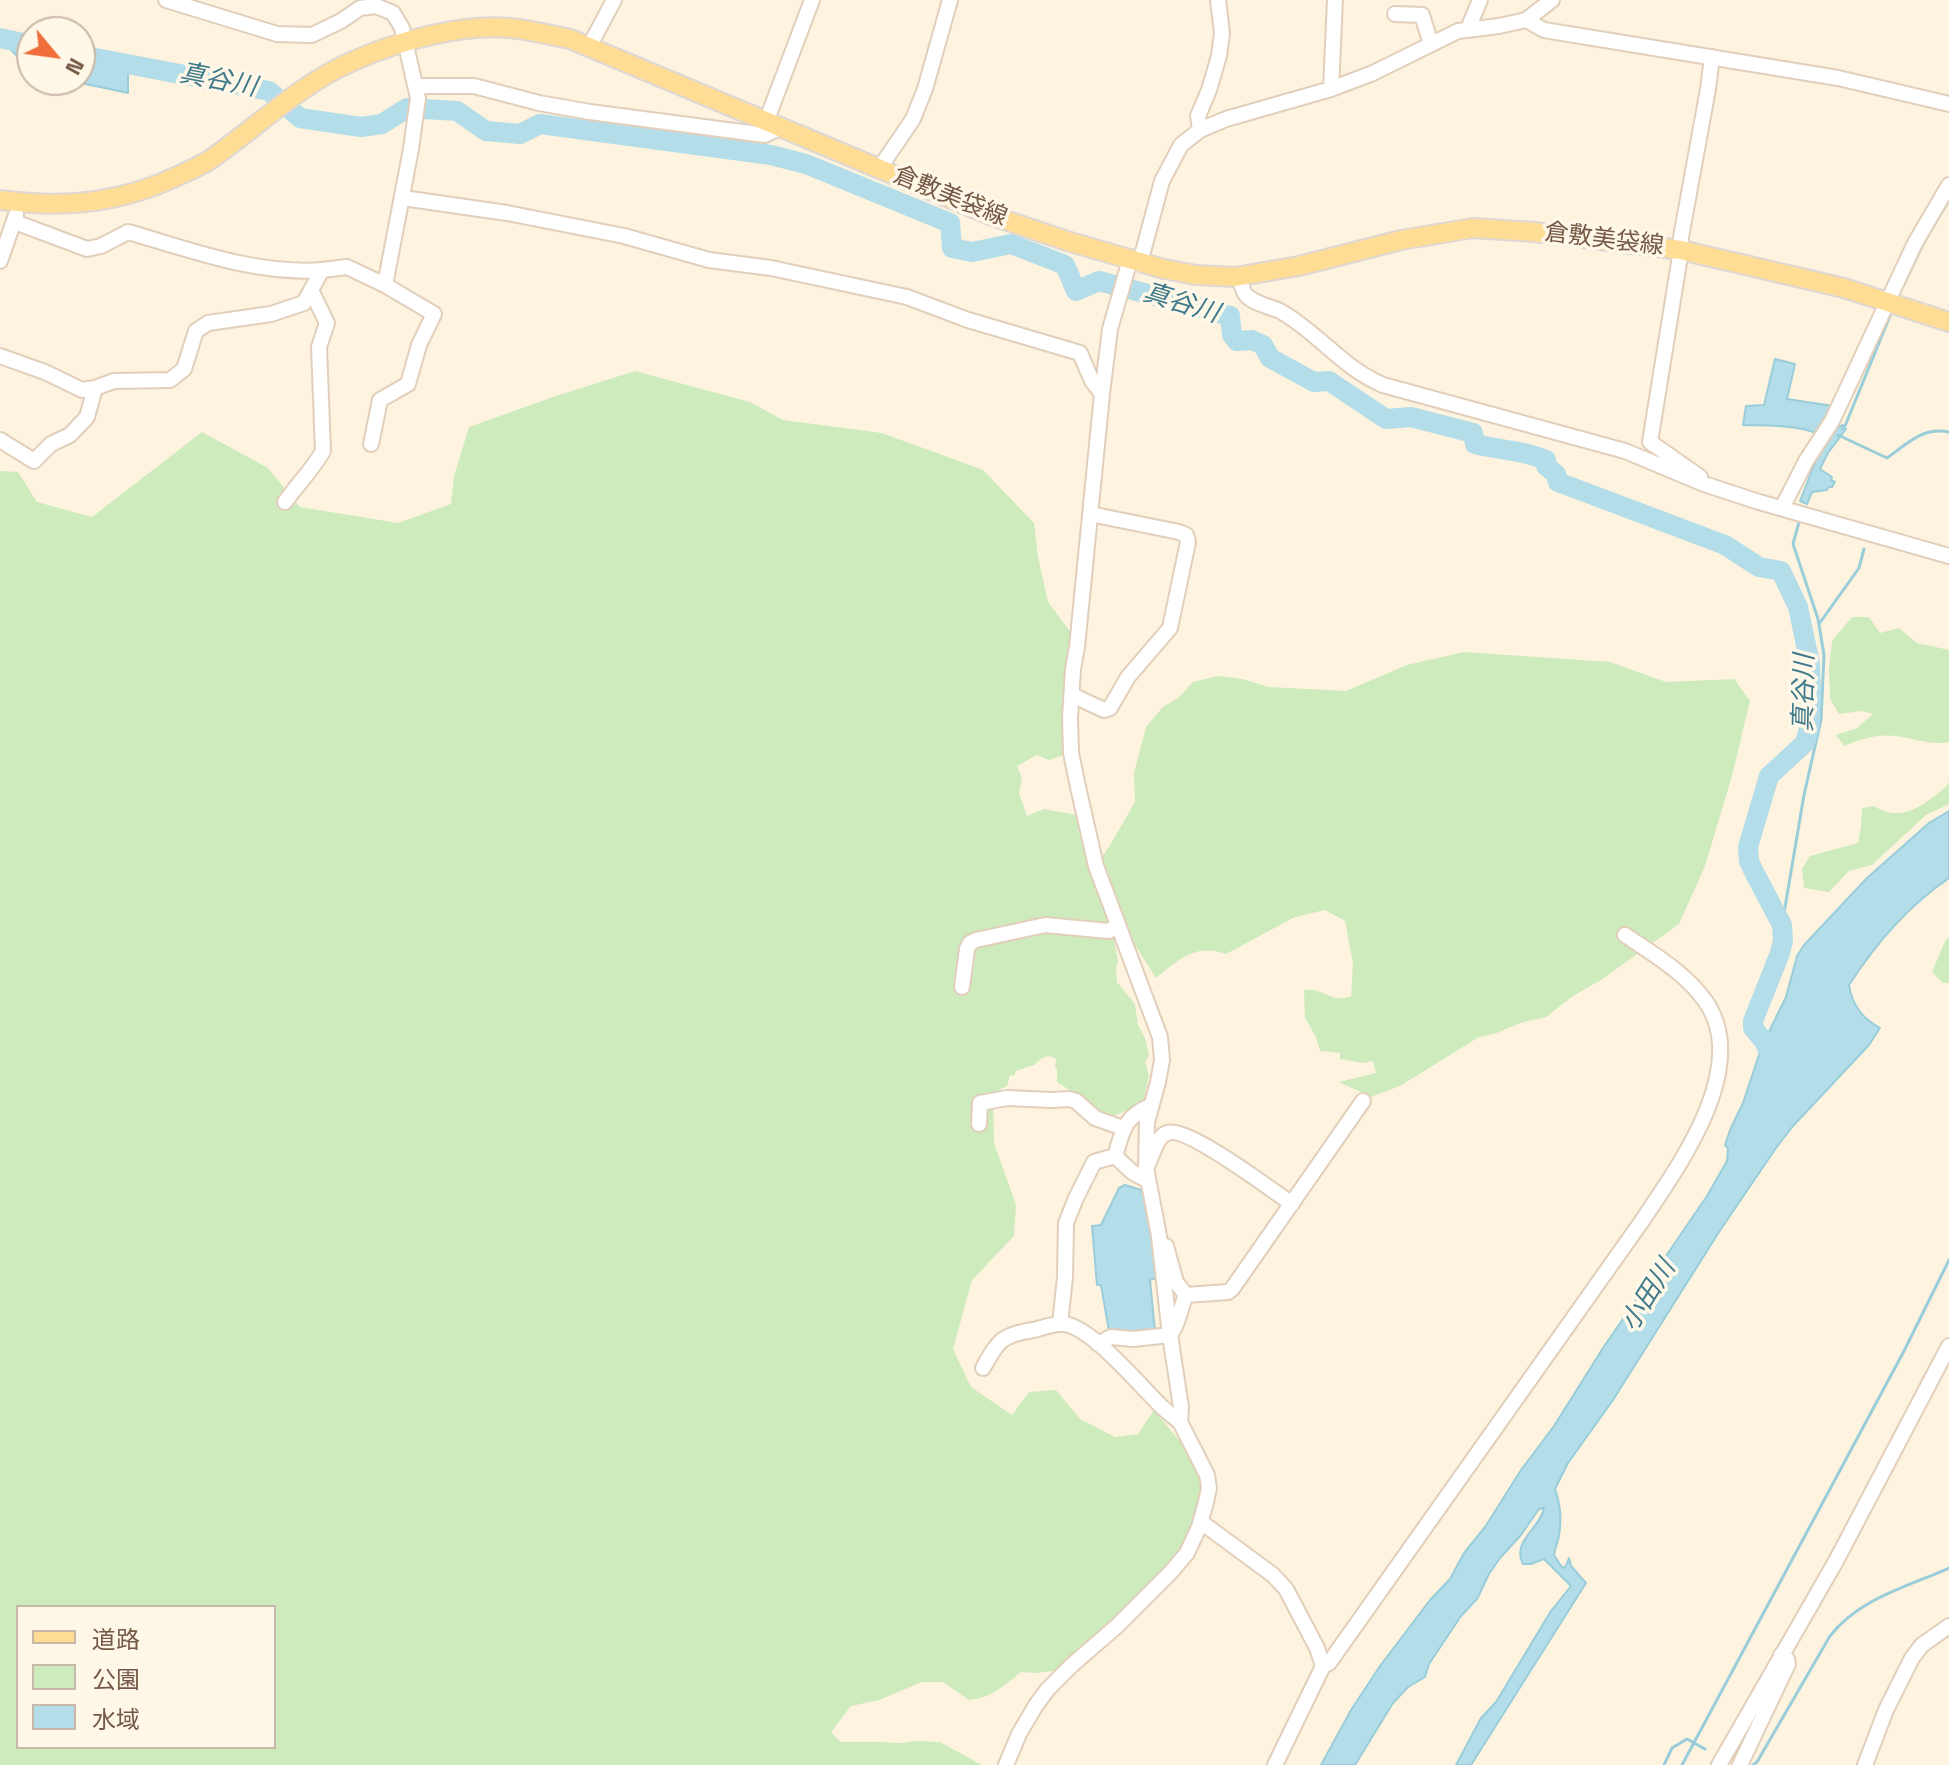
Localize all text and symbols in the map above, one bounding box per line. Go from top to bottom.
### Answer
north arrow [16,16,96,96]
text: N [59,53,91,80]
water label: 真谷川 [177,58,259,104]
street label: 倉敷美袋線 [889,161,1011,233]
street label: 倉敷美袋線 [1543,218,1665,262]
water label: 真谷川 [1139,278,1223,330]
water label: 真谷川 [1789,654,1821,732]
water label: 小田川 [1615,1255,1683,1337]
legend [16,1605,276,1749]
text: 道路 [92,1624,140,1655]
text: 公園 [92,1664,140,1695]
text: 水域 [92,1704,140,1735]

